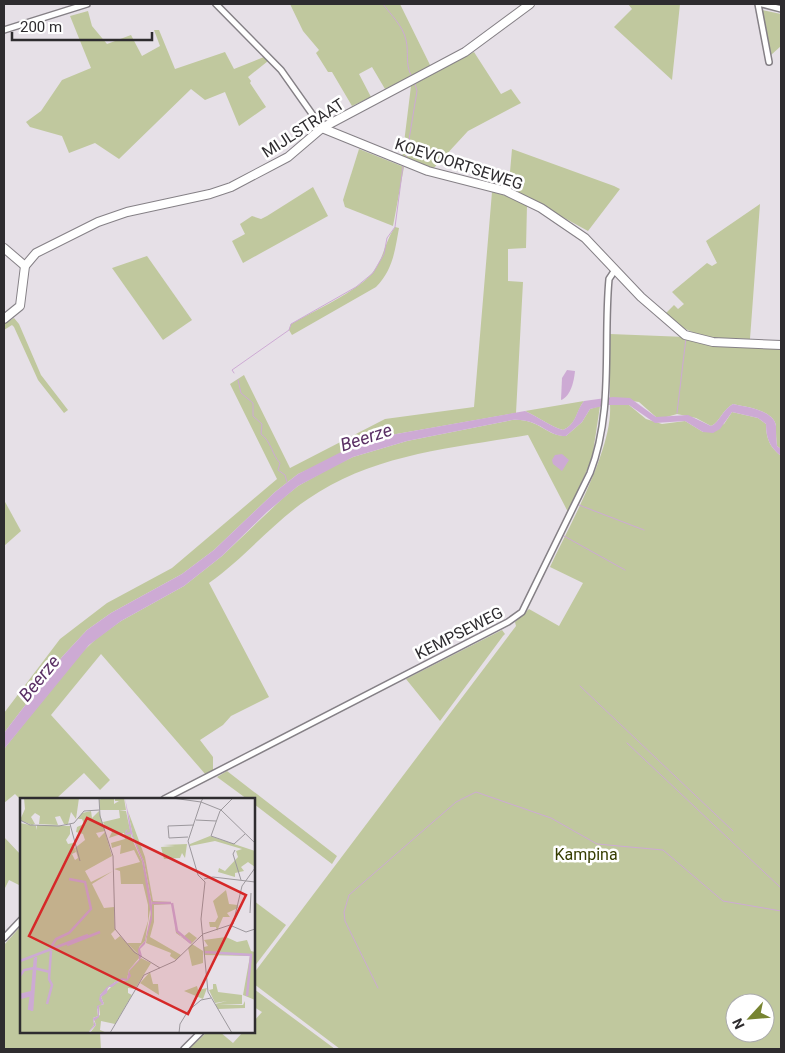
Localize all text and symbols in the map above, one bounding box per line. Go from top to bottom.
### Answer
scale bar [12,10,152,42]
text: 200 m [20,18,62,36]
street label: MIJLSTRAAT [258,94,348,162]
street label: KOEVOORTSEWEG [393,134,525,194]
water label: Beerze [338,419,394,455]
street label: KEMPSEWEG [412,603,506,663]
water label: Beerze [14,651,64,705]
inset map [20,798,255,1033]
park label: Kampina [554,845,618,864]
north arrow [725,993,775,1043]
text: N [729,1016,748,1032]

